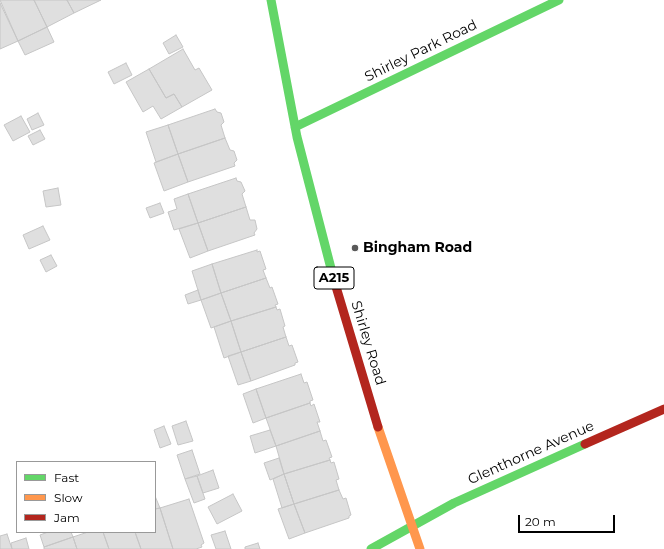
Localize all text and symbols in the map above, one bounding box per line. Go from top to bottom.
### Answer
street label: Shirley Park Road [362,16,480,86]
place label: Bingham Road [363,240,472,256]
marker: Bingham Road [350,243,360,253]
road number: A215 [314,267,354,289]
street label: Shirley Road [347,299,389,387]
street label: Glenthorne Avenue [465,418,597,488]
legend [16,461,156,533]
text: Fast [54,470,79,485]
text: Slow [54,490,83,505]
scale bar [520,507,617,533]
text: Jam [54,510,80,525]
text: 20 m [525,514,556,529]

